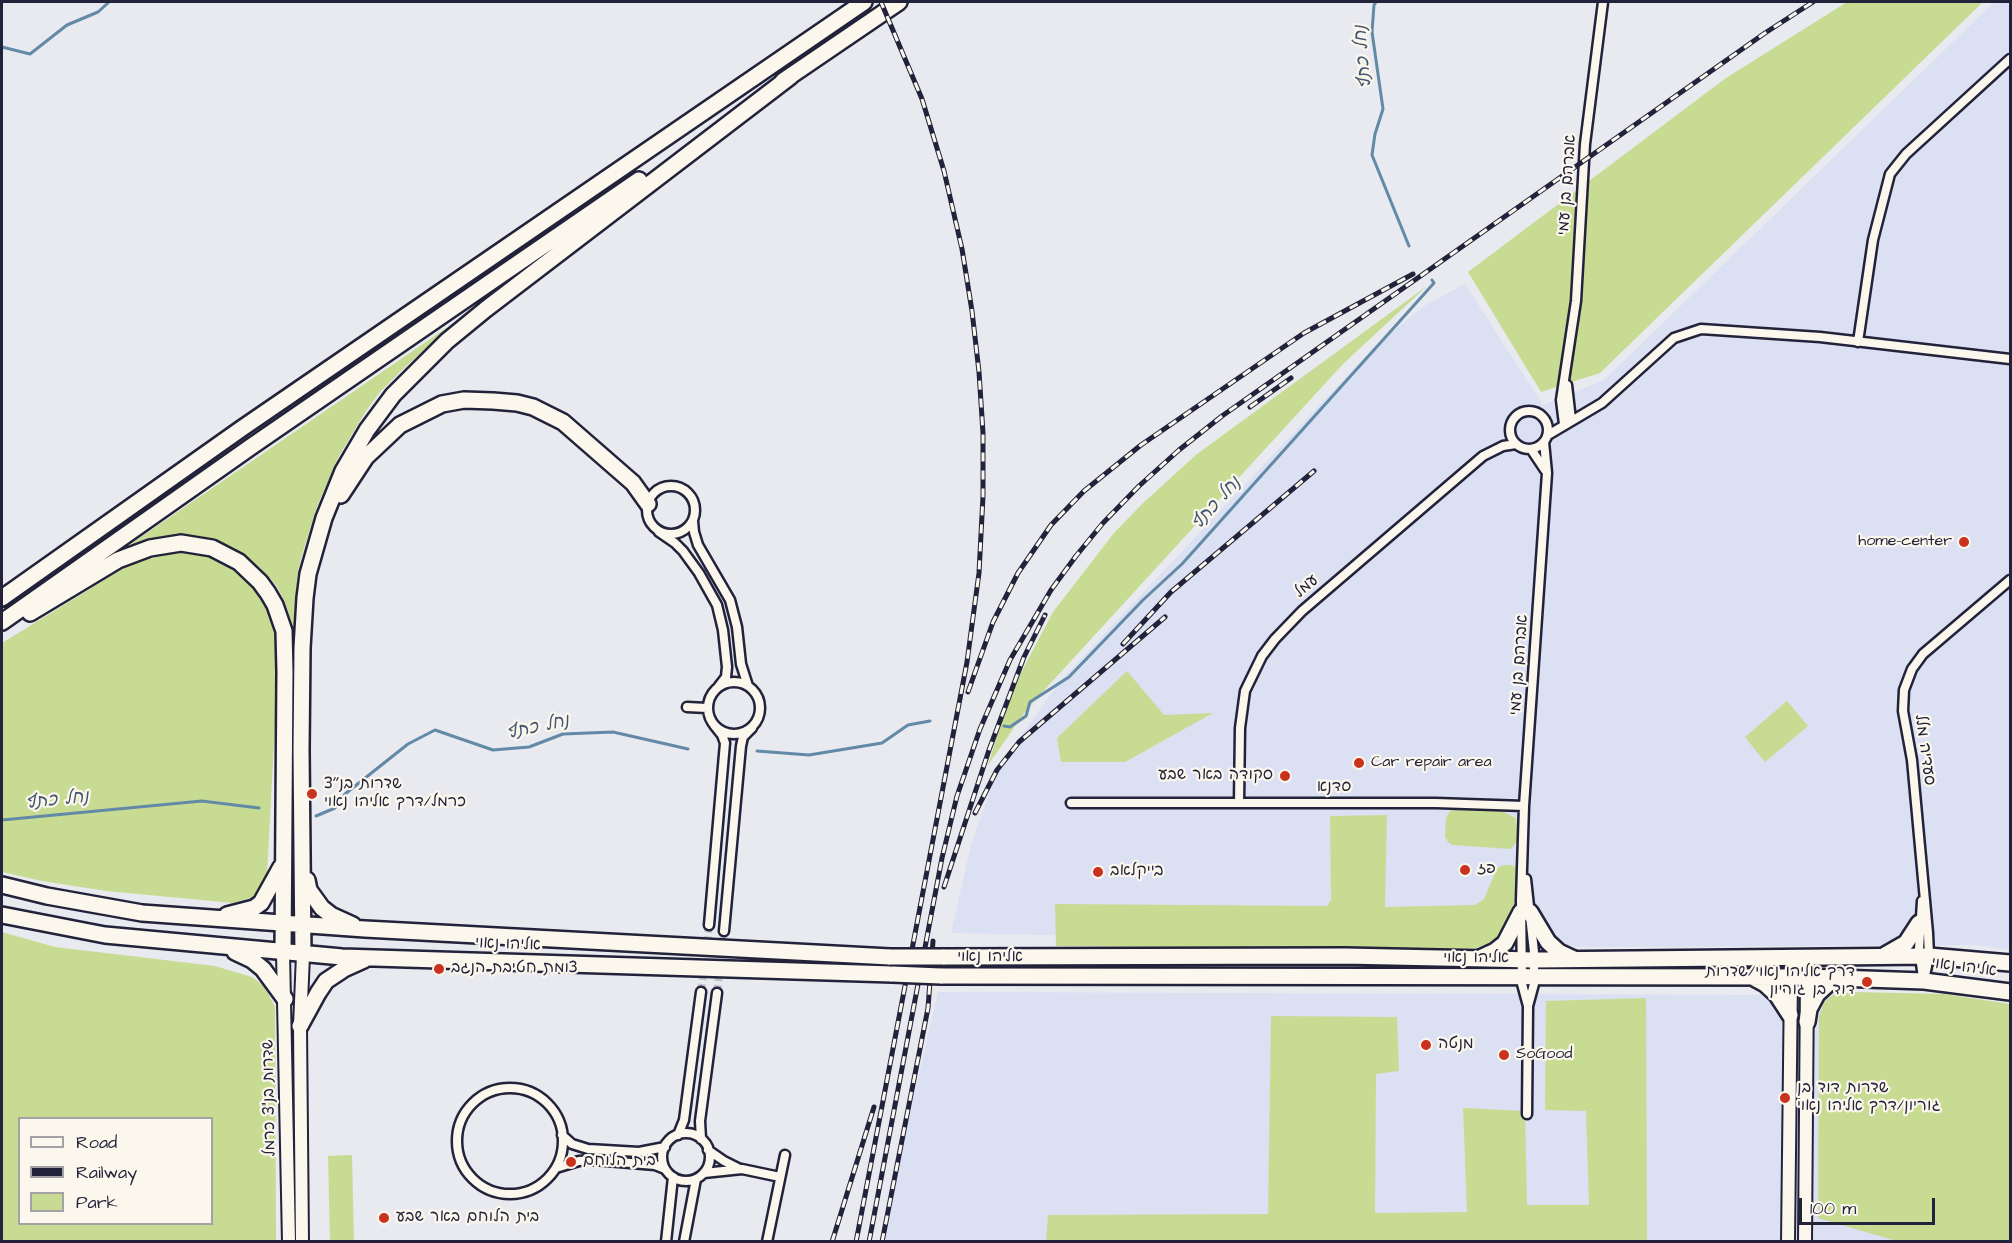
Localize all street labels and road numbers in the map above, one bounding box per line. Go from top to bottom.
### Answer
street label: אברהם בן עמי [1555,134,1581,236]
street label: עמל [1291,571,1323,603]
street label: אברהם בן עמי [1507,614,1533,716]
street label: סעדיה מלל [1910,713,1938,787]
street label: סדנא [1317,778,1351,798]
street label: אליהו נאוי [475,934,541,956]
street label: אליהו נאוי [957,948,1023,968]
street label: אליהו נאוי [1443,949,1509,969]
street label: אליהו נאוי [1930,954,1998,982]
street label: שדרות בנ"צ כרמל [259,1039,281,1157]

